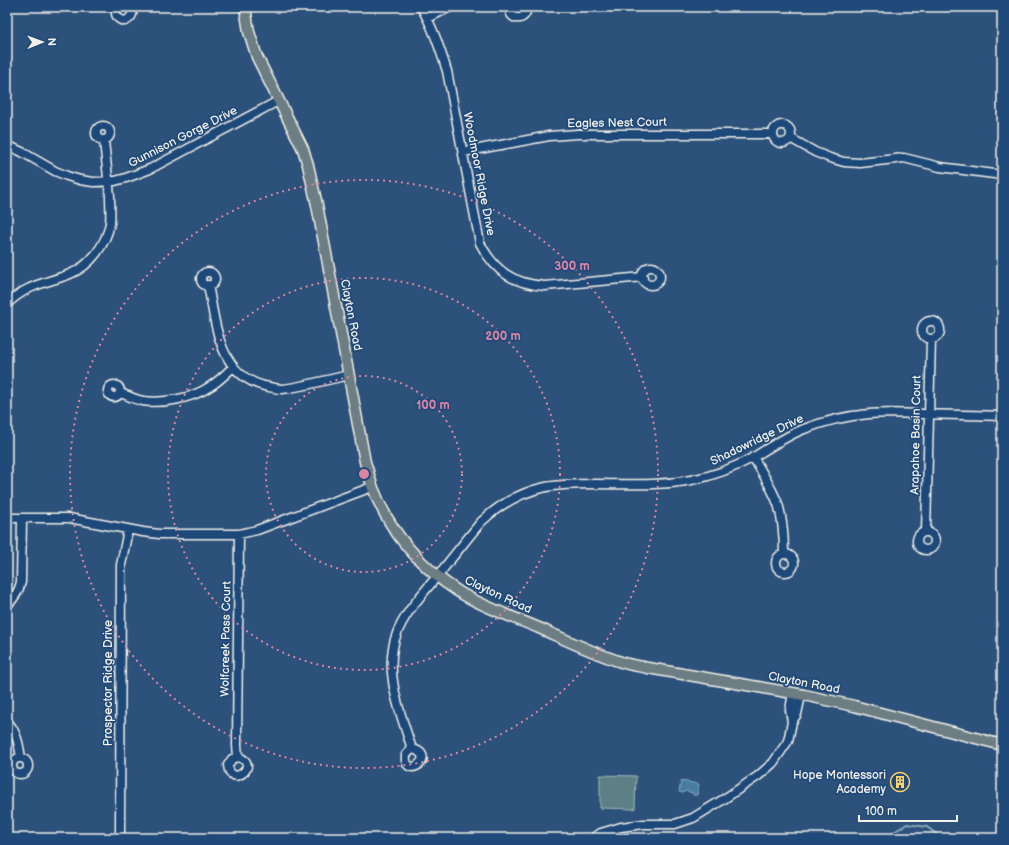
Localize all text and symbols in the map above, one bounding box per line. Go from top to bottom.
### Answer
north arrow [22,22,62,62]
text: N [45,38,58,46]
street label: Gunnison Gorge Drive [126,103,240,171]
street label: Woodmoor Ridge Drive [460,111,498,237]
street label: Eagles Nest Court [567,115,667,131]
text: 300 m [554,259,590,274]
street label: Clayton Road [337,278,365,352]
text: 200 m [485,329,521,344]
street label: Arapahoe Basin Court [907,375,925,495]
text: 100 m [416,398,450,413]
street label: Shadowridge Drive [708,411,806,469]
centre of rings [357,467,371,481]
street label: Clayton Road [462,573,534,617]
street label: Wolfcreek Pass Court [217,581,235,697]
street label: Prospector Ridge Drive [101,620,116,746]
street label: Clayton Road [767,669,841,697]
place label: Hope Montessori Academy [793,768,887,797]
building icon: Hope Montessori Academy [889,771,911,793]
scale bar [859,797,957,823]
text: 100 m [865,804,897,819]

